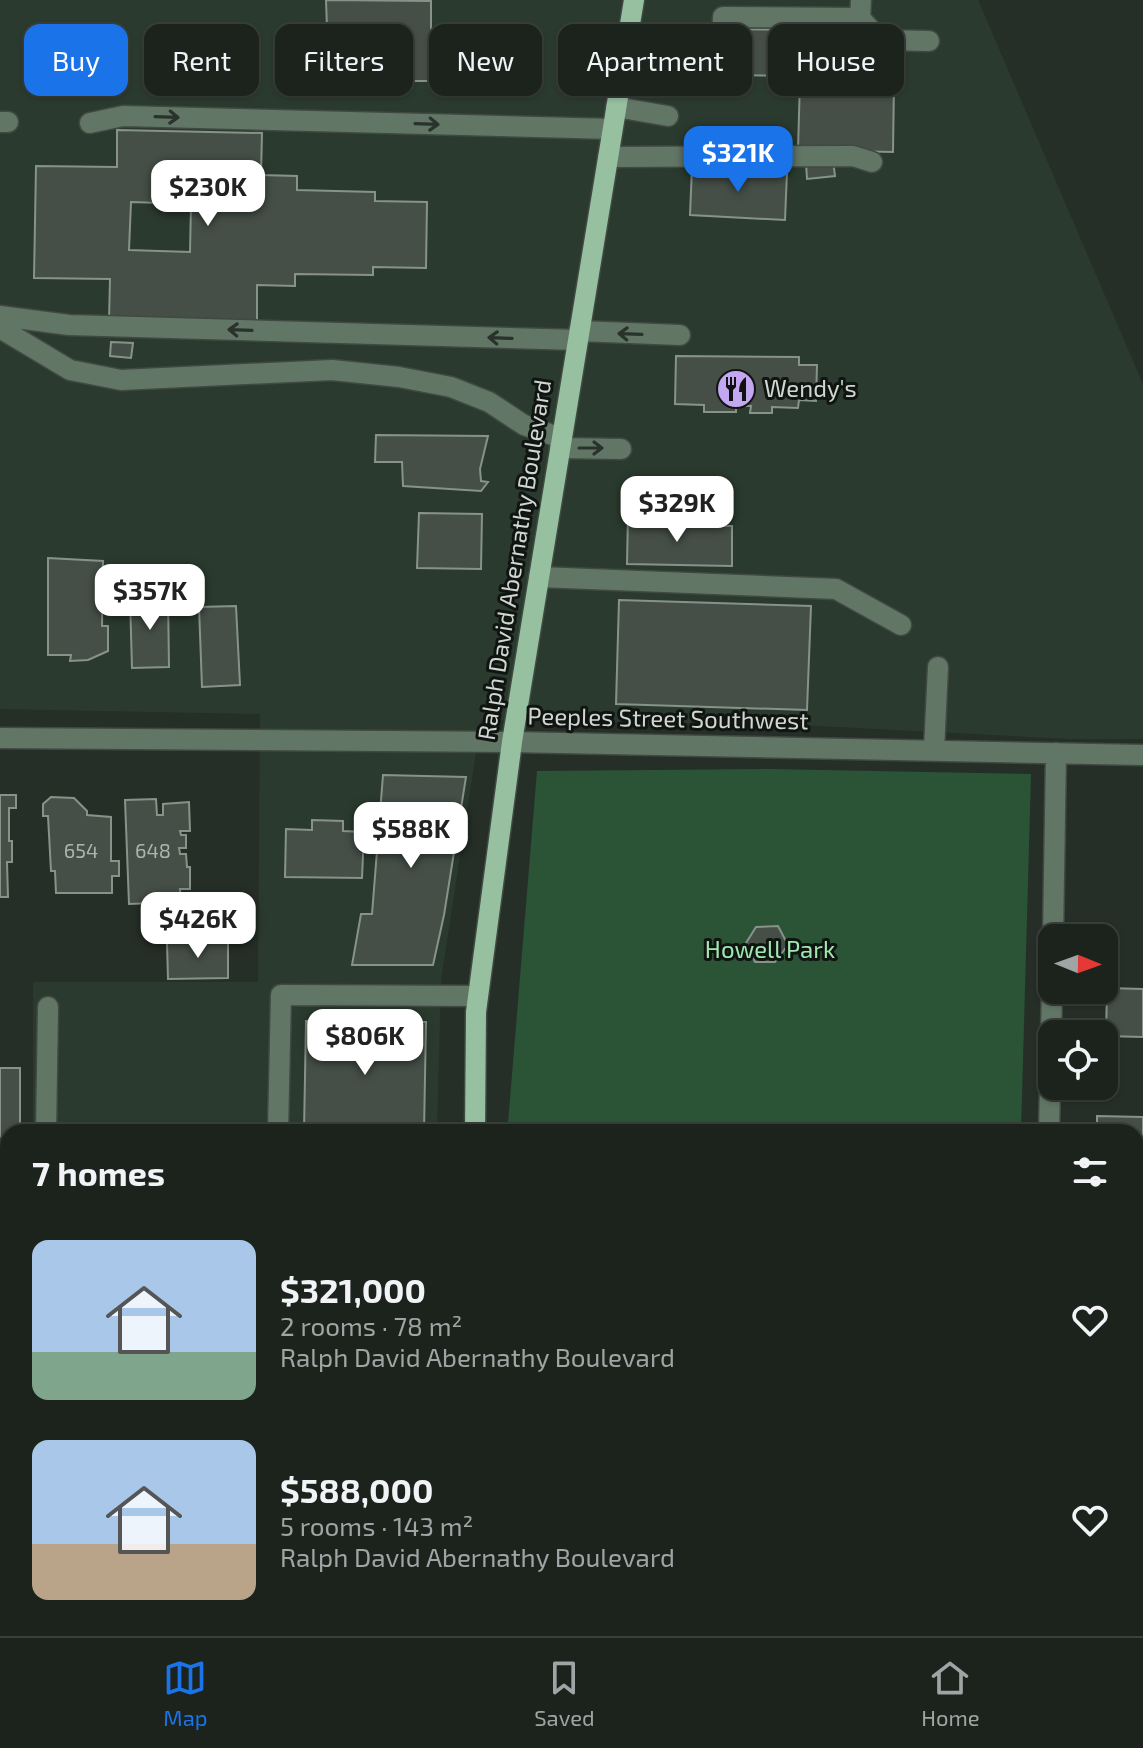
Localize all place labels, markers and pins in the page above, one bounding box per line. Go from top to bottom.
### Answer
pin: $321K [682,126,794,194]
pin: $230K [152,160,264,228]
restaurant icon: Wendy's [715,368,757,410]
place label: Wendy's [764,373,857,402]
pin: $329K [621,476,733,544]
pin: $357K [94,564,206,632]
pin: $588K [355,802,467,870]
pin: $426K [142,892,254,960]
pin: $806K [309,1009,421,1077]

